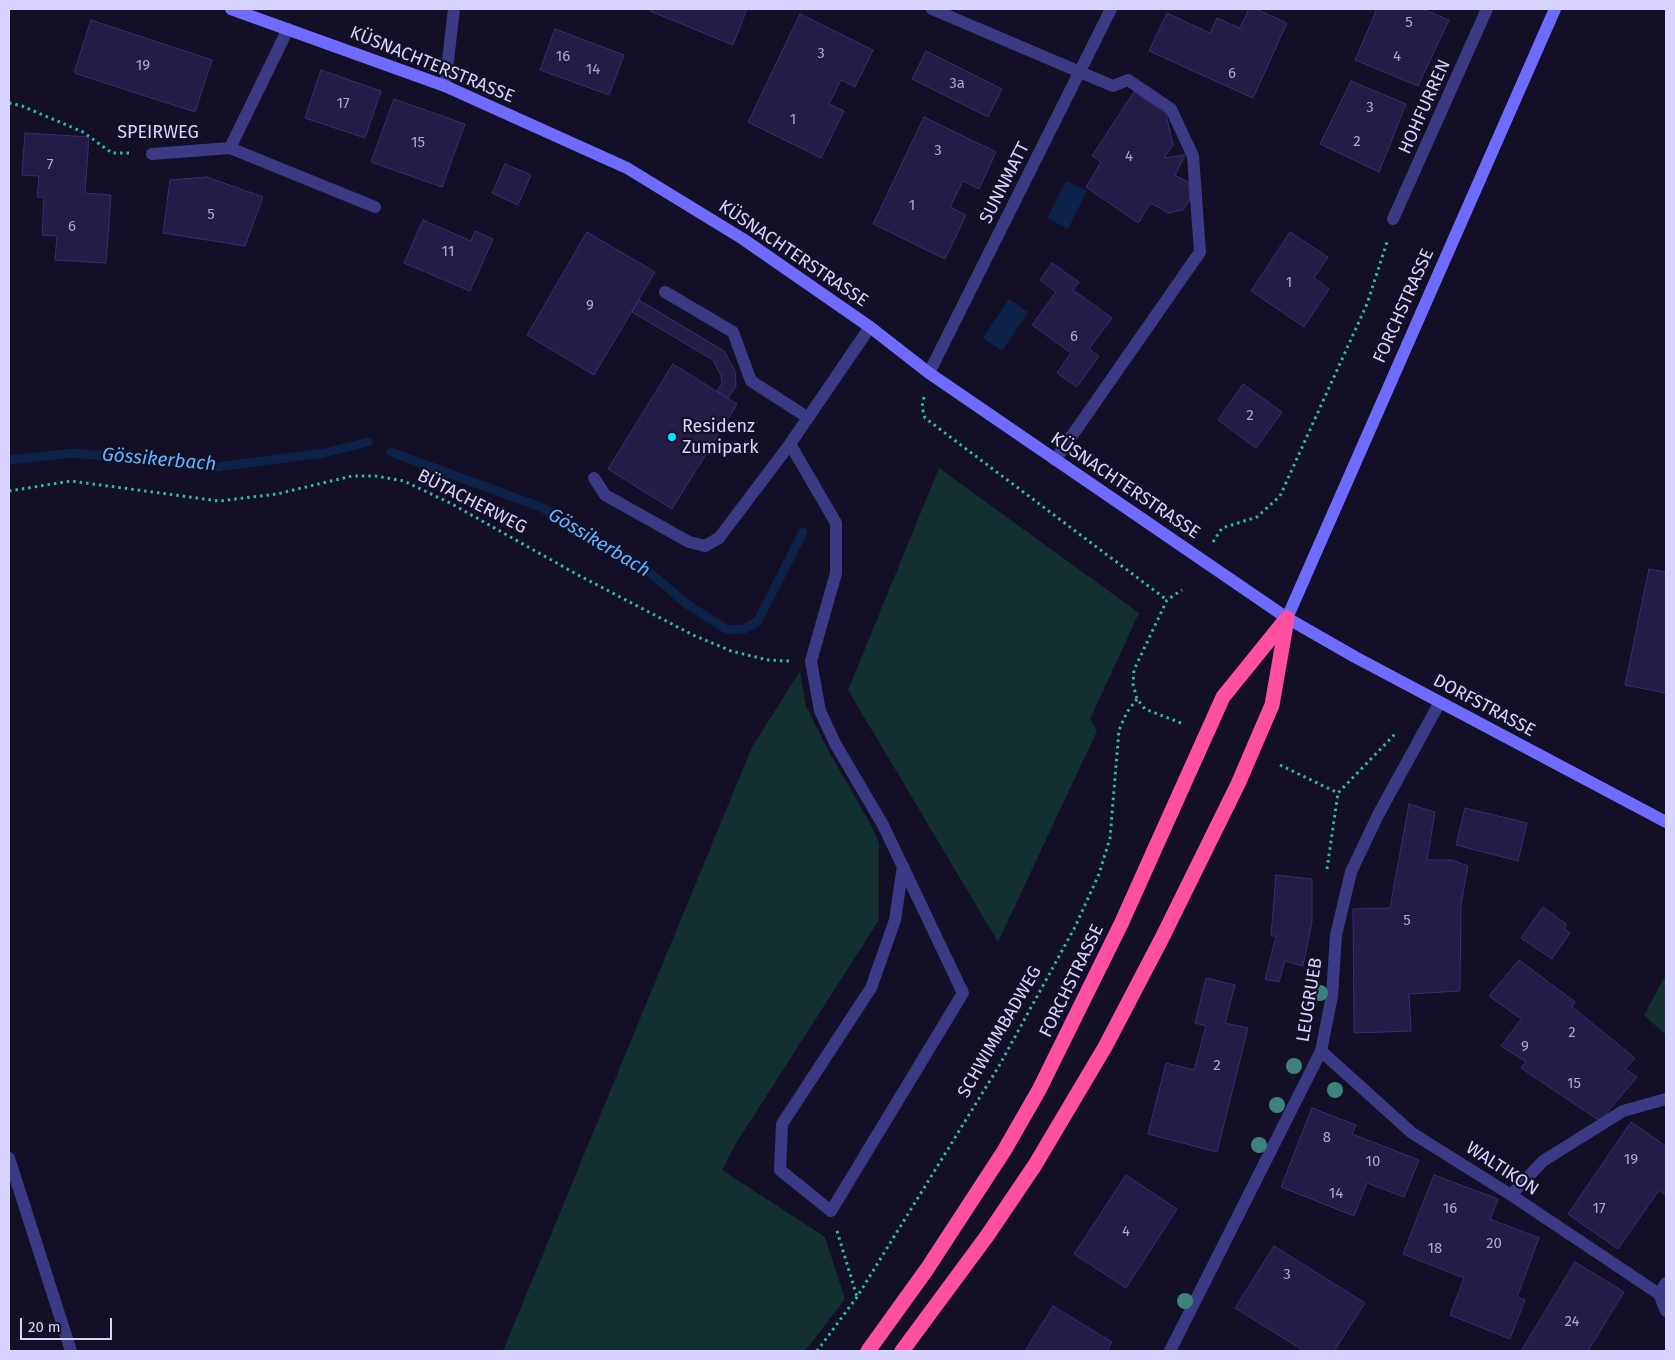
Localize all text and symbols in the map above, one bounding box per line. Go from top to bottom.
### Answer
house number: 5 [1405,14,1413,32]
street label: KÜSNACHTERSTRASSE [347,22,517,108]
house number: 3 [817,45,825,63]
house number: 16 [556,48,570,66]
house number: 4 [1393,48,1401,66]
street label: HOHFURREN [1395,56,1455,158]
house number: 19 [136,57,150,75]
house number: 14 [586,61,600,79]
house number: 6 [1228,65,1236,83]
house number: 3a [949,75,965,93]
house number: 17 [336,95,350,113]
house number: 3 [1366,99,1374,117]
house number: 1 [790,111,796,129]
street label: SPEIRWEG [117,122,199,144]
house number: 2 [1353,133,1361,151]
house number: 15 [411,134,425,152]
street label: SUNNMATT [975,139,1035,227]
house number: 3 [934,142,942,160]
house number: 4 [1125,148,1133,166]
house number: 7 [47,156,53,174]
street label: KÜSNACHTERSTRASSE [714,196,872,312]
house number: 1 [909,197,915,215]
house number: 5 [207,206,215,224]
house number: 6 [68,218,76,236]
house number: 11 [442,243,454,261]
street label: FORCHSTRASSE [1369,245,1439,367]
house number: 1 [1286,274,1292,292]
house number: 9 [586,297,594,315]
house number: 6 [1070,328,1078,346]
house number: 2 [1246,407,1254,425]
place label: Residenz Zumipark [682,416,758,458]
street label: KÜSNACHTERSTRASSE [1046,428,1204,544]
marker: Residenz Zumipark [666,431,678,443]
water label: Gössikerbach [101,444,217,476]
street label: BÜTACHERWEG [414,465,530,539]
water label: Gössikerbach [544,504,654,582]
street label: DORFSTRASSE [1429,670,1539,742]
house number: 5 [1403,912,1411,930]
street label: FORCHSTRASSE [1035,921,1109,1041]
street label: LEUGRUEB [1293,956,1327,1044]
street label: SCHWIMMBADWEG [953,962,1047,1102]
house number: 2 [1568,1024,1576,1042]
house number: 9 [1521,1038,1529,1056]
house number: 2 [1213,1057,1221,1075]
house number: 15 [1567,1075,1581,1093]
house number: 8 [1323,1129,1331,1147]
street label: WALTIKON [1462,1138,1542,1200]
house number: 19 [1624,1151,1638,1169]
house number: 10 [1366,1153,1380,1171]
house number: 14 [1329,1185,1343,1203]
house number: 16 [1443,1200,1457,1218]
house number: 17 [1592,1200,1606,1218]
house number: 4 [1122,1223,1130,1241]
house number: 20 [1486,1235,1502,1253]
house number: 18 [1428,1240,1442,1258]
house number: 3 [1283,1266,1291,1284]
scale bar [22,1308,115,1340]
house number: 24 [1565,1313,1579,1331]
text: 20 m [28,1318,61,1336]

